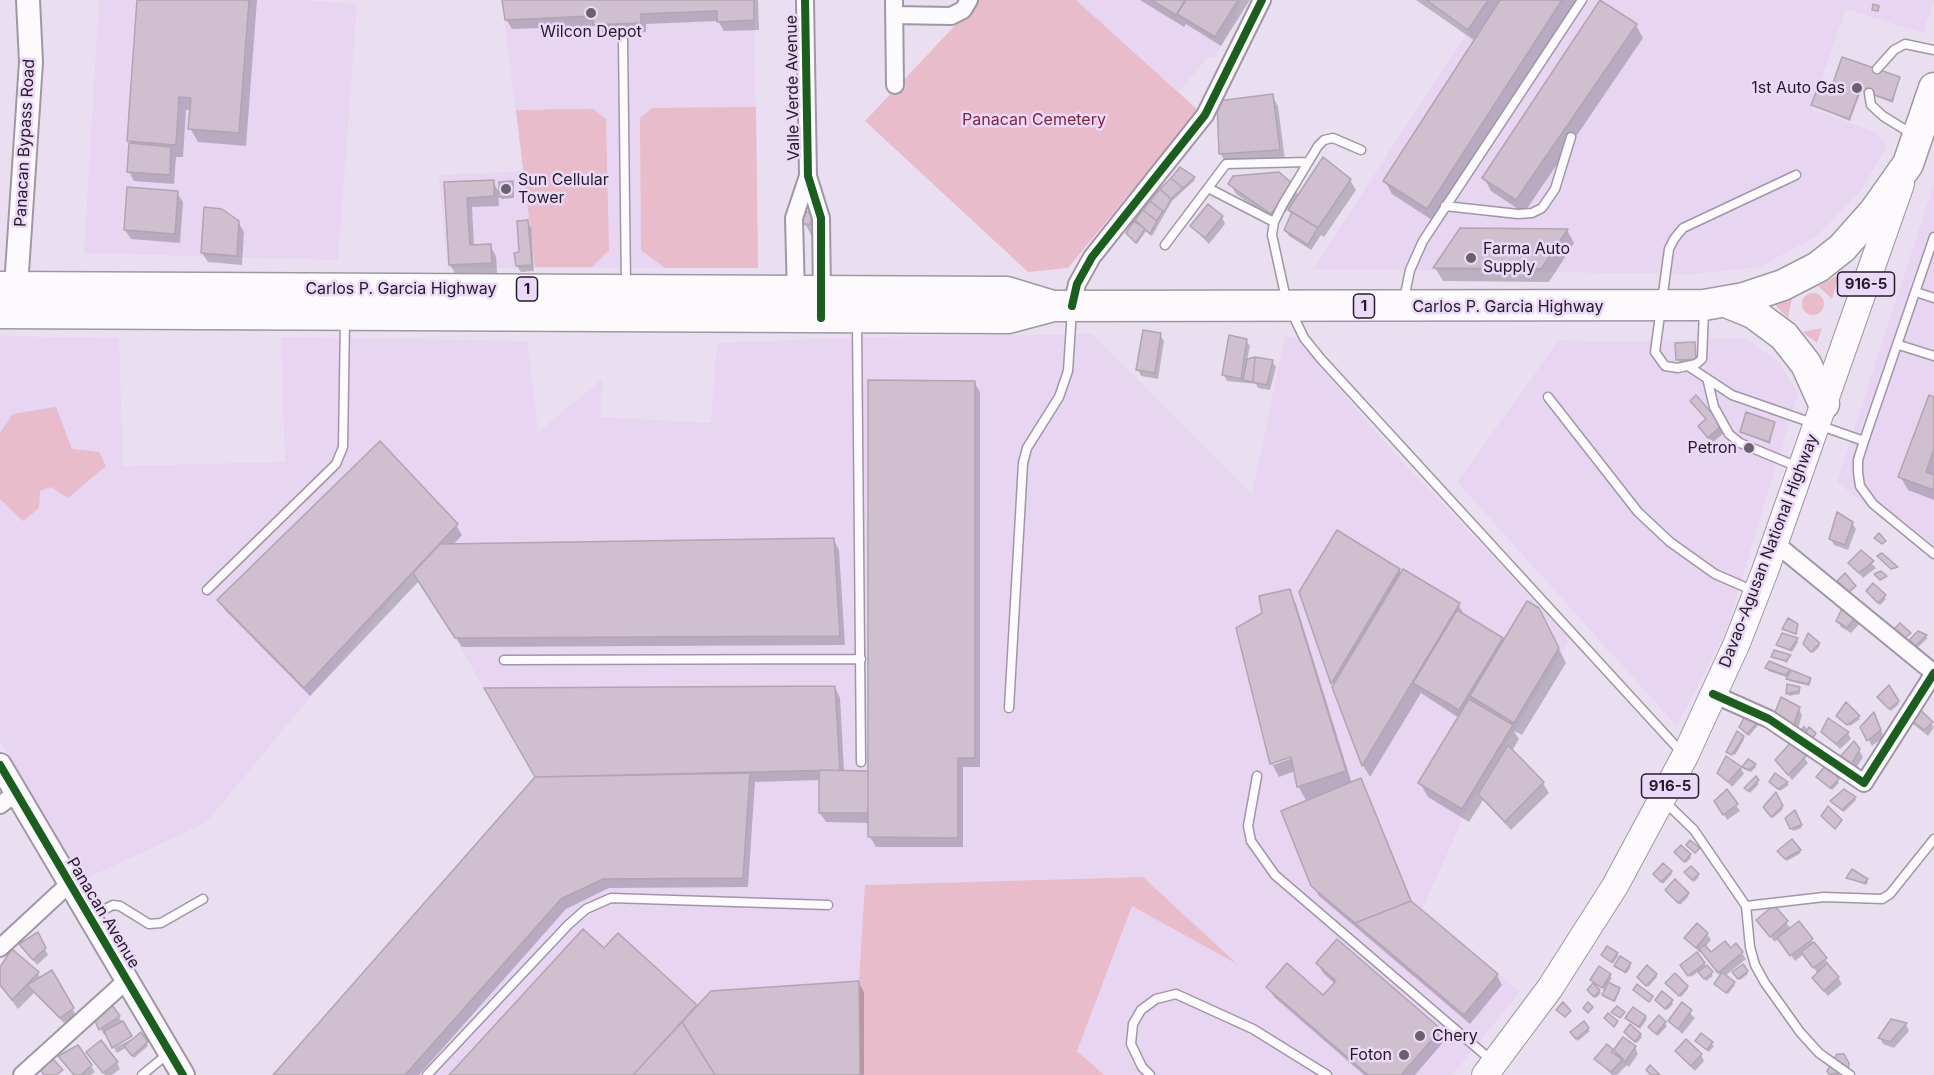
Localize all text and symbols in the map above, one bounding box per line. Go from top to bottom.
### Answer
marker: Wilcon Depot [584,6,598,20]
street label: Valle Verde Avenue [782,15,804,161]
place label: Wilcon Depot [540,22,642,42]
street label: Panacan Bypass Road [11,58,39,228]
place label: 1st Auto Gas [1751,78,1845,98]
marker: 1st Auto Gas [1850,81,1864,95]
park label: Panacan Cemetery [962,110,1106,130]
place label: Sun Cellular Tower [518,170,609,208]
marker: Sun Cellular Tower [499,182,513,196]
place label: Farma Auto Supply [1483,239,1570,277]
marker: Farma Auto Supply [1464,251,1478,265]
road number: 916-5 [1838,272,1894,296]
road number: 1 [516,277,538,301]
street label: Carlos P. Garcia Highway [305,279,497,299]
road number: 1 [1354,294,1374,318]
street label: Carlos P. Garcia Highway [1412,297,1604,317]
street label: Davao-Agusan National Highway [1715,431,1823,671]
place label: Petron [1688,438,1737,458]
marker: Petron [1742,441,1756,455]
road number: 916-5 [1642,774,1698,798]
street label: Panacan Avenue [62,854,144,972]
place label: Chery [1432,1026,1478,1046]
marker: Chery [1413,1029,1427,1043]
place label: Foton [1349,1045,1392,1065]
marker: Foton [1397,1048,1411,1062]

